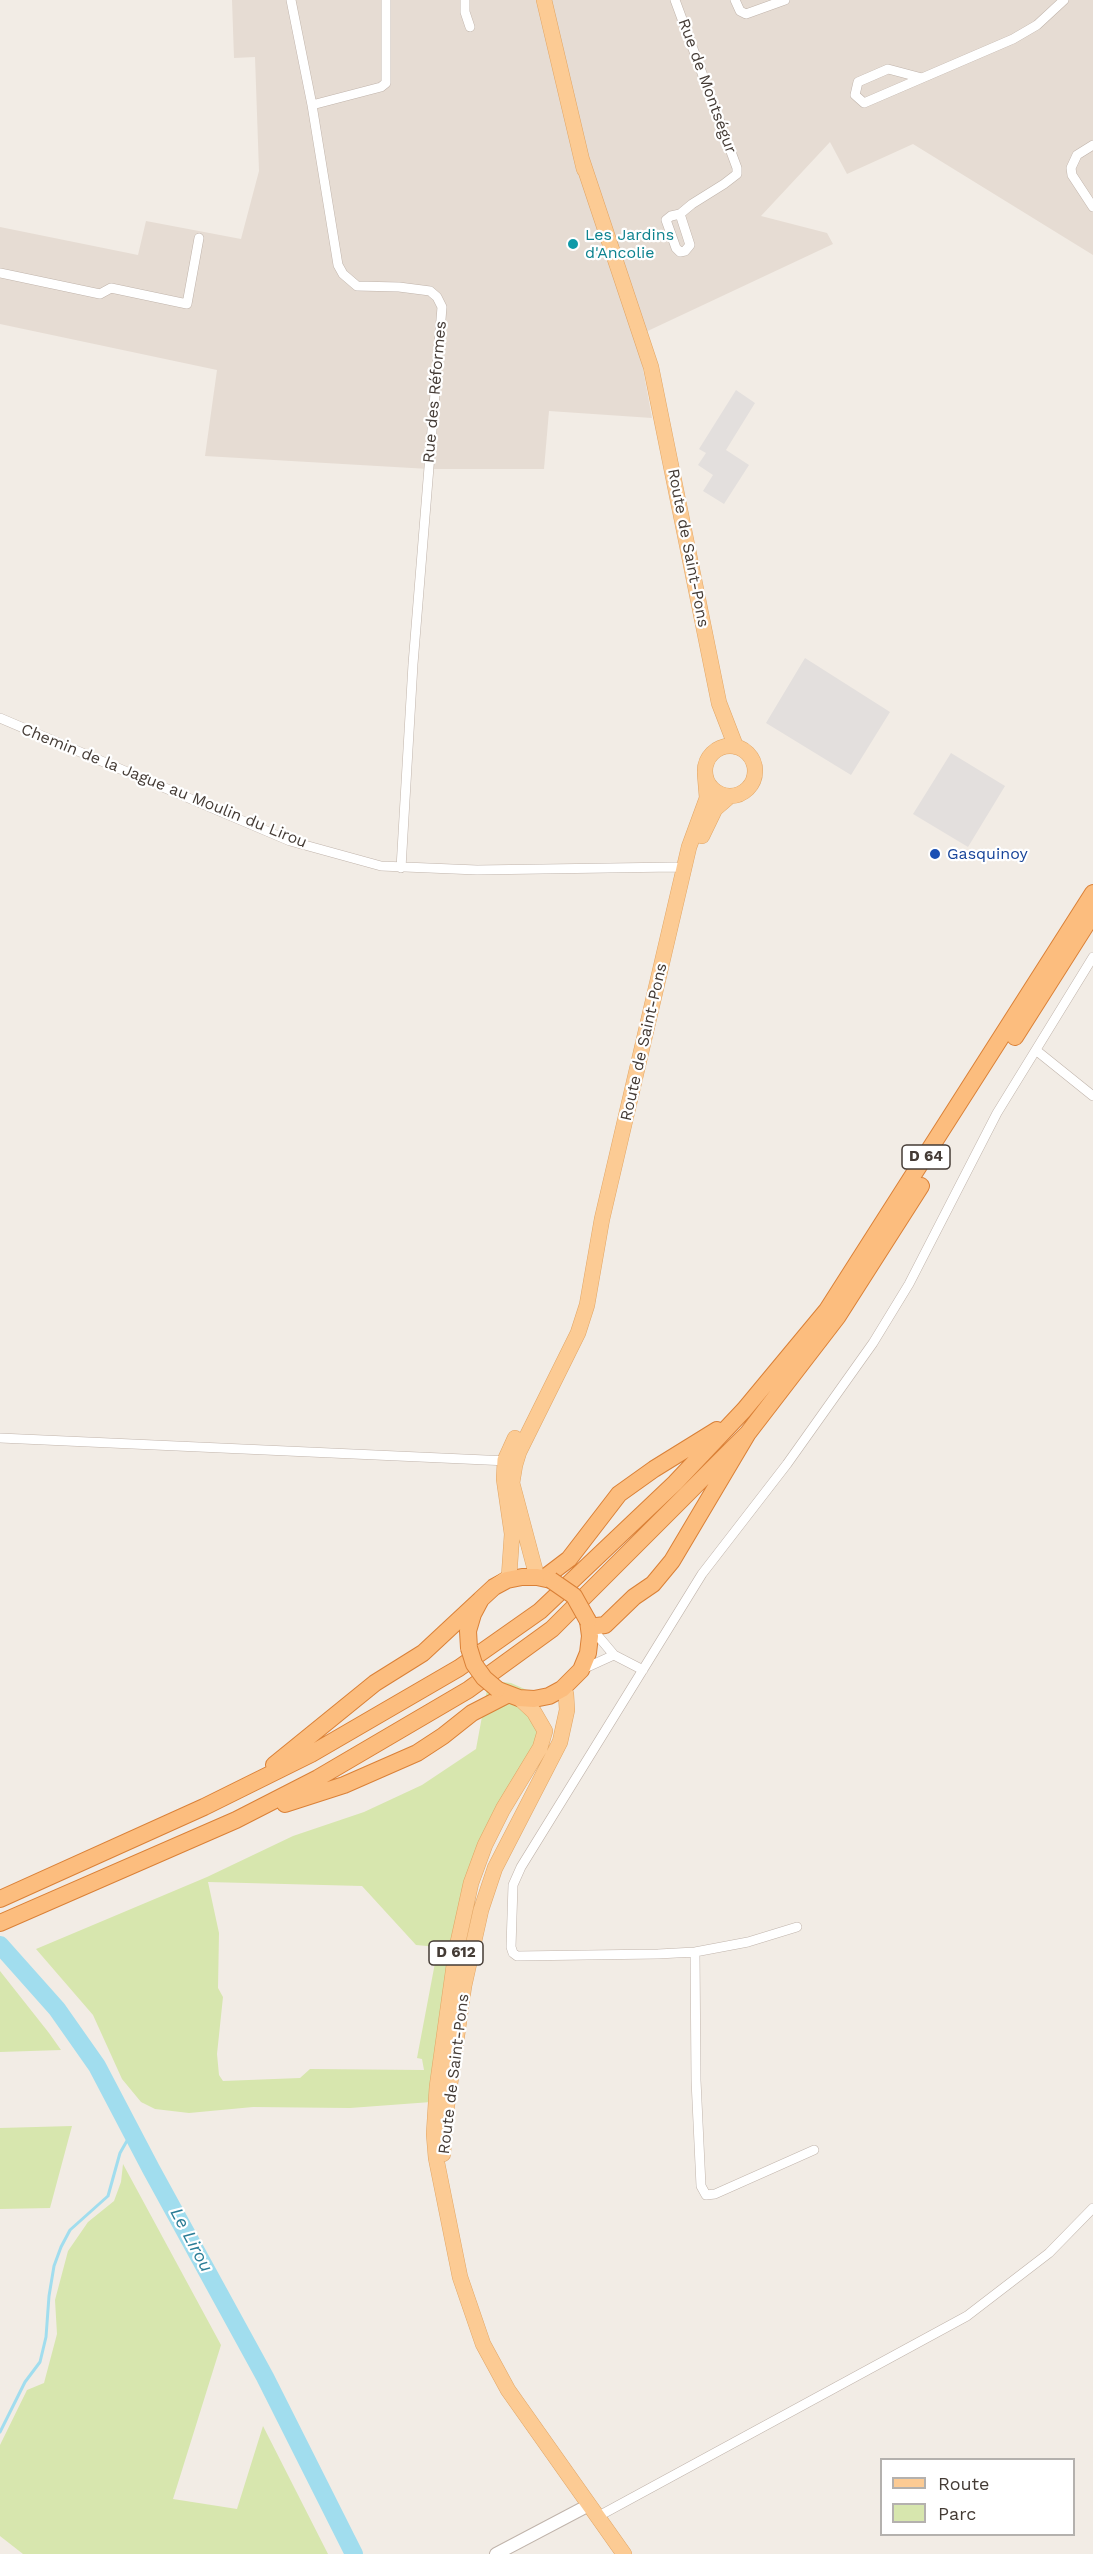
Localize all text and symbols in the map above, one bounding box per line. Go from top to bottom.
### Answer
street label: Rue de Montségur [674,16,740,156]
place label: Les Jardins d'Ancolie [585,225,674,263]
marker: Les Jardins d'Ancolie [566,237,580,251]
street label: Rue des Réformes [419,320,451,464]
street label: Route de Saint-Pons [663,467,713,629]
street label: Chemin de la Jague au Moulin du Lirou [18,720,310,852]
place label: Gasquinoy [947,844,1028,864]
marker: Gasquinoy [928,847,942,861]
street label: Route de Saint-Pons [616,961,672,1123]
road number: D 64 [902,1145,950,1169]
road number: D 612 [429,1941,483,1965]
street label: Route de Saint-Pons [435,1993,473,2155]
water label: Le Lirou [165,2204,217,2276]
legend [880,2458,1075,2536]
text: Route [938,2473,990,2494]
text: Parc [938,2503,976,2524]

